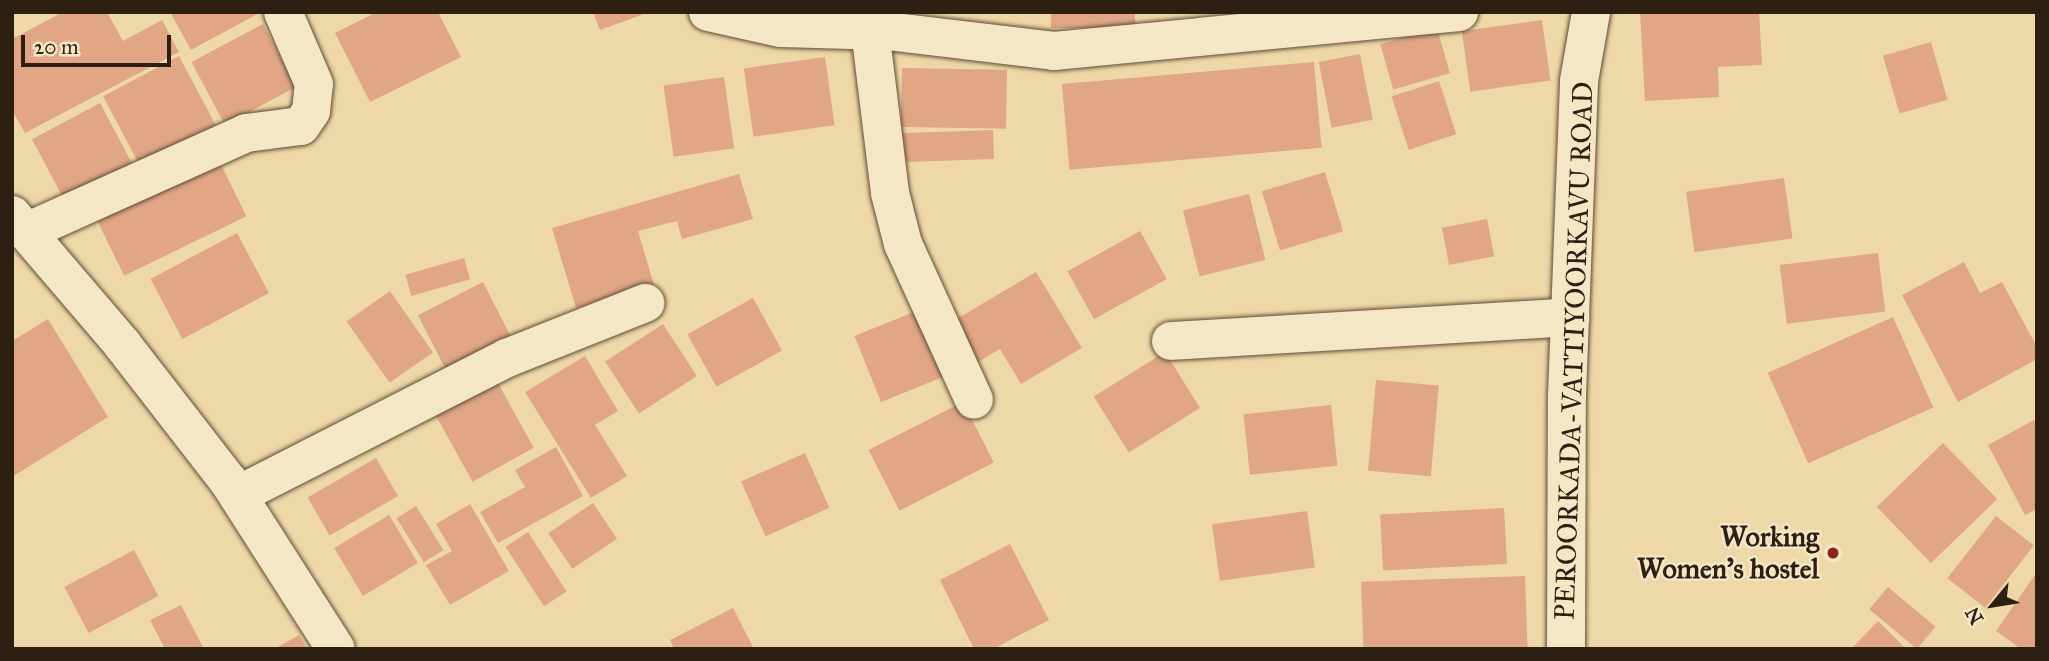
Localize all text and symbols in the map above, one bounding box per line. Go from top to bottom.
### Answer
scale bar [24,21,175,65]
text: 20 m [34,34,79,60]
street label: PEROORKADA-VATTIYOORKAVU ROAD [1548,81,1600,621]
place label: Working Women's hostel [1637,520,1819,586]
marker: Working Women's hostel [1825,545,1841,561]
north arrow [1958,570,2028,640]
text: N [1960,603,1988,628]

